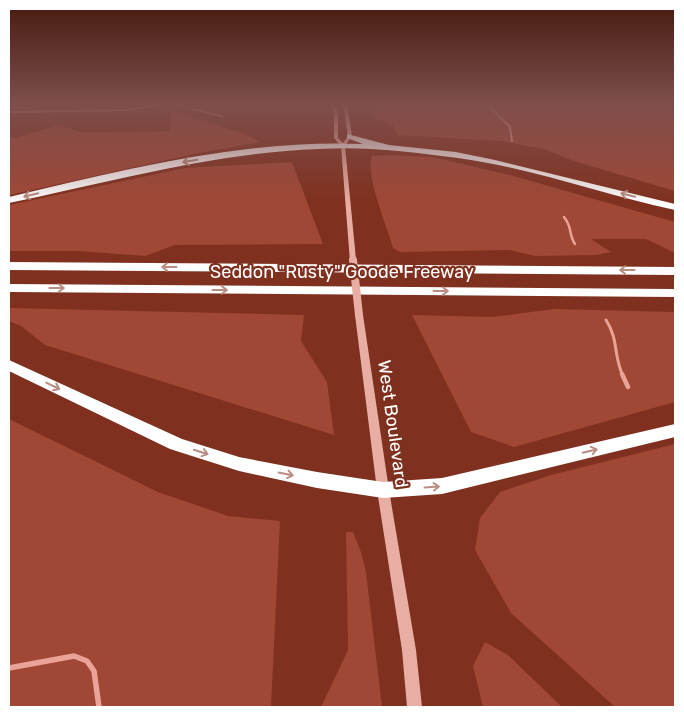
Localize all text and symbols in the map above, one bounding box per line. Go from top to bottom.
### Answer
one-way arrow [183,156,199,166]
one-way arrow [620,190,636,199]
one-way arrow [24,191,40,200]
street label: Seddon "Rusty" Goode Freeway [210,261,474,283]
one-way arrow [161,262,177,272]
one-way arrow [619,265,635,275]
one-way arrow [49,283,65,293]
one-way arrow [212,285,228,294]
one-way arrow [432,286,449,296]
street label: West Boulevard [373,359,413,489]
one-way arrow [45,381,60,391]
one-way arrow [582,446,598,455]
one-way arrow [192,448,208,457]
one-way arrow [278,470,294,479]
one-way arrow [424,482,440,491]

